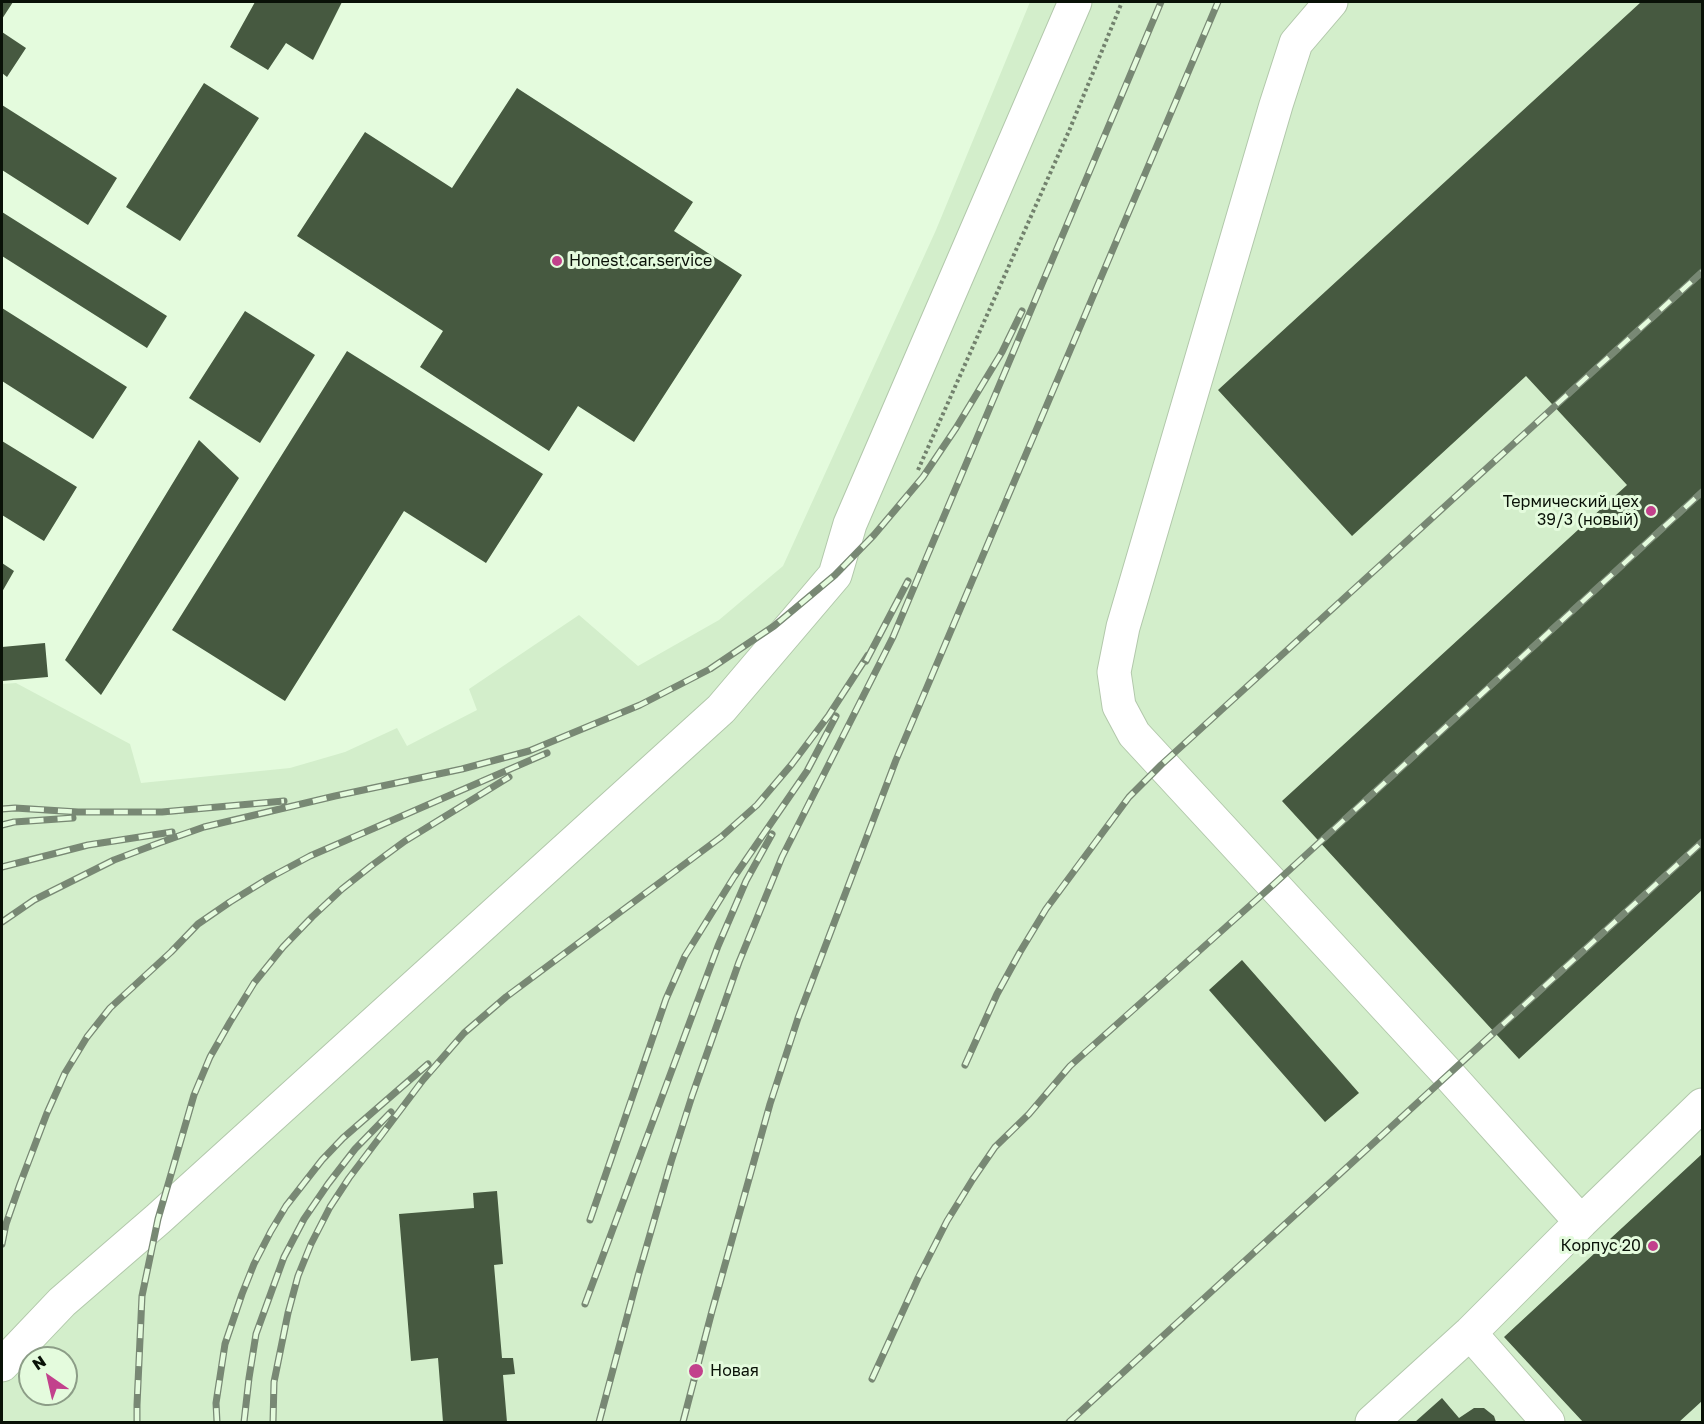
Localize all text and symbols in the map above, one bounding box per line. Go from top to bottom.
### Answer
place label: Honest.car.service [569,251,712,271]
marker: Honest.car.service [550,254,564,268]
place label: Термический цех 39/3 (новый) [1503,492,1639,530]
marker: Термический цех 39/3 (новый) [1644,504,1658,518]
place label: Корпус 20 [1561,1236,1641,1256]
marker: Корпус 20 [1646,1239,1660,1253]
north arrow [18,1346,78,1406]
text: N [28,1351,50,1374]
place label: Новая [710,1361,759,1381]
marker: Новая [687,1362,705,1380]

